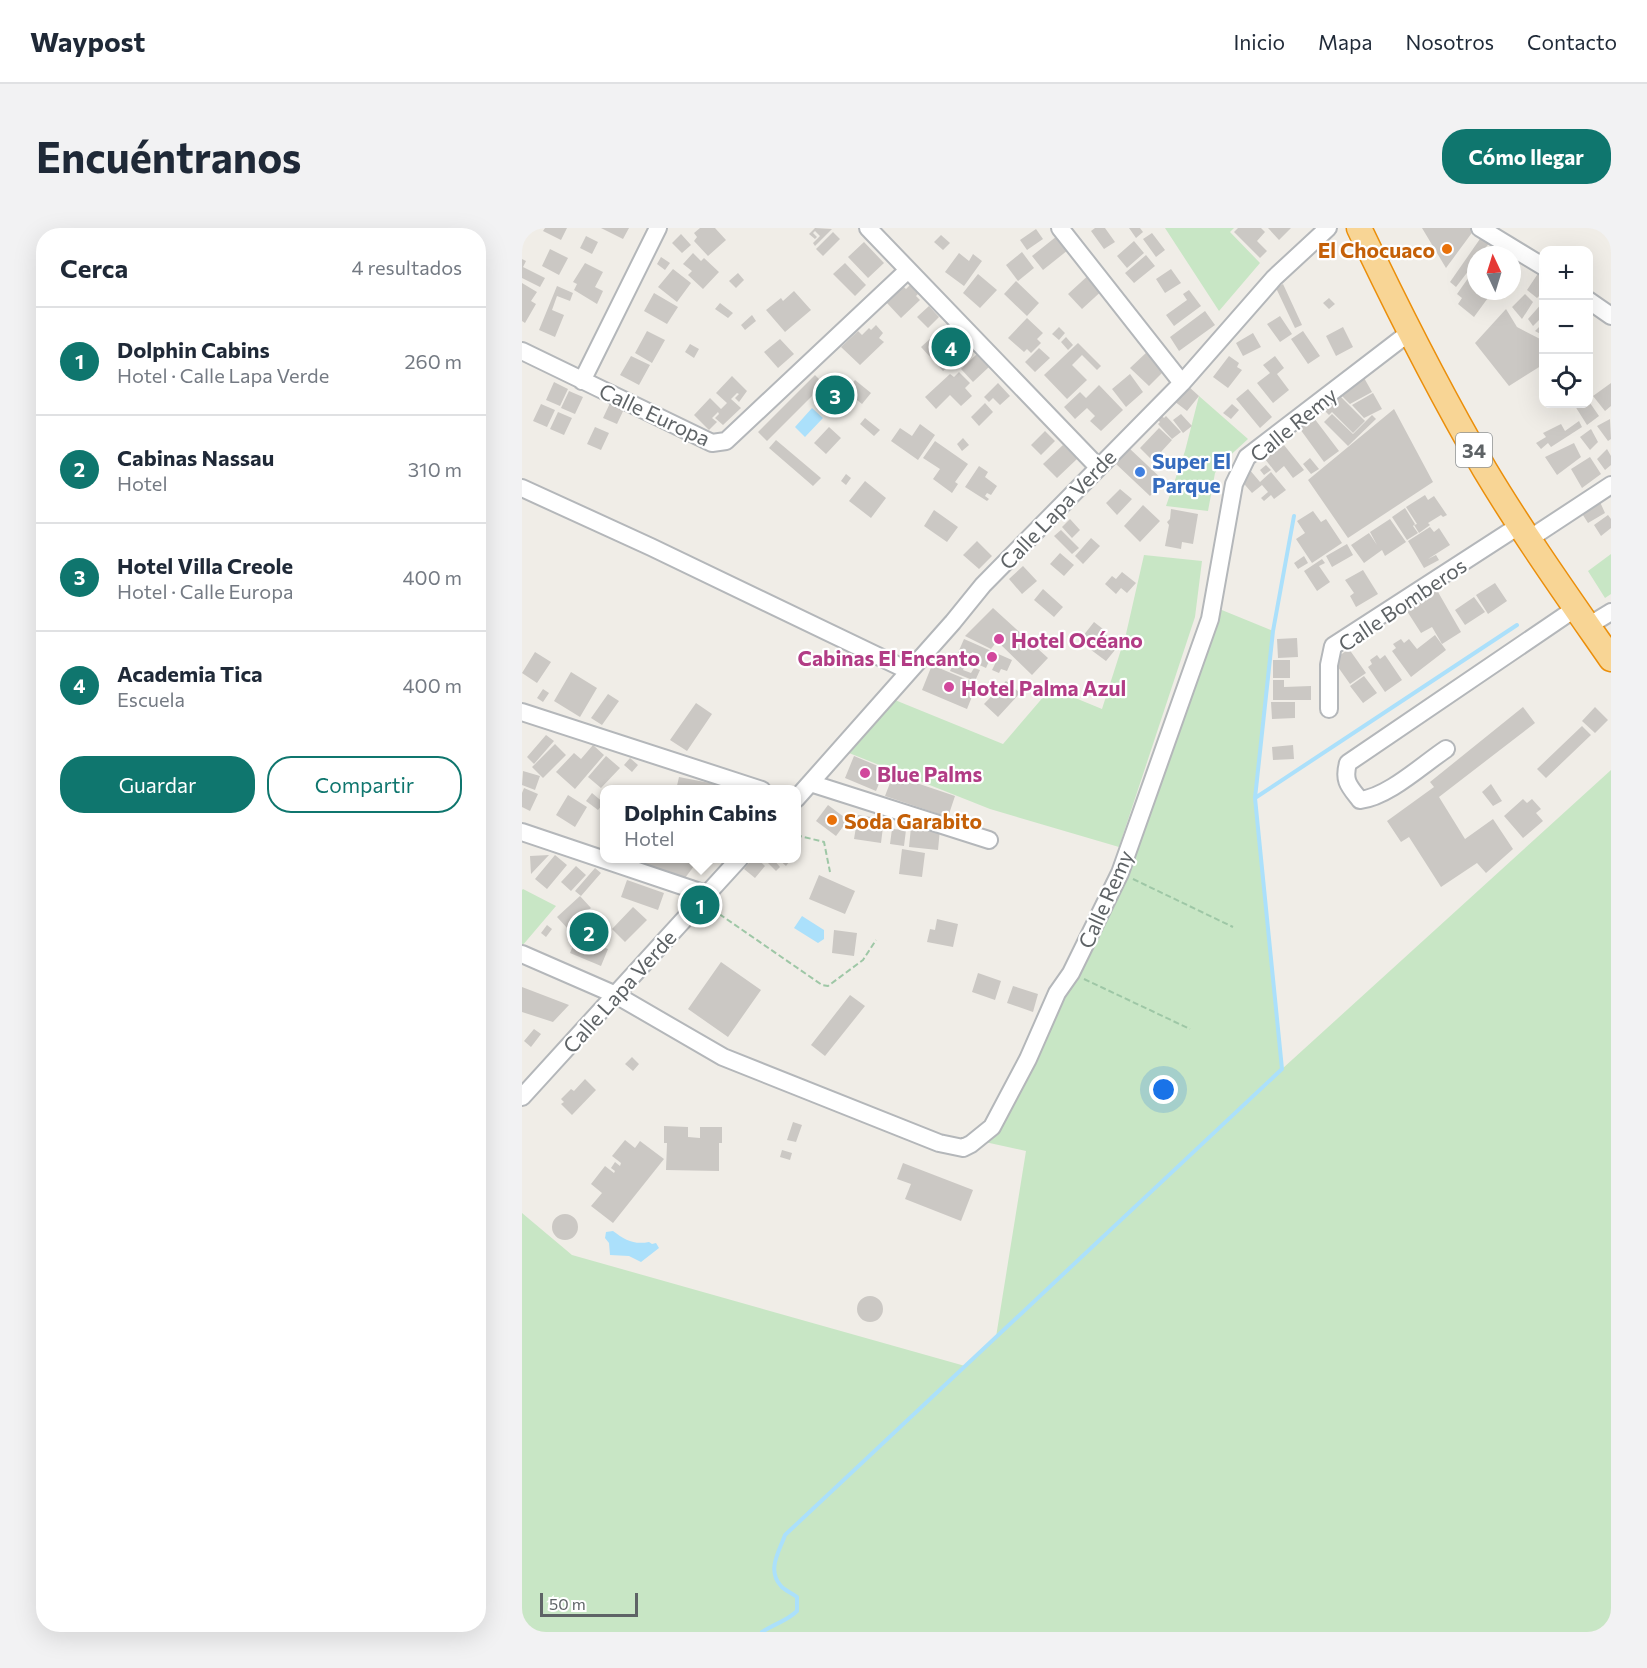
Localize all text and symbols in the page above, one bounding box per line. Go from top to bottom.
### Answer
text: Waypost [30,24,145,58]
text: Inicio [1233,29,1285,54]
text: Mapa [1318,29,1372,54]
text: Nosotros [1405,29,1494,54]
text: Contacto [1527,29,1617,54]
button: Cómo llegar [1442,129,1611,184]
text: Encuéntranos [36,130,301,182]
place label: El Chocuaco [1318,237,1435,262]
marker: El Chocuaco [1440,242,1454,256]
north arrow [1467,246,1521,300]
map controls [1539,246,1593,408]
button: + [1539,246,1593,300]
text: Cerca [60,252,128,283]
text: 4 resultados [352,255,462,279]
button: − [1539,300,1593,354]
pin: 4 [932,324,970,370]
text: Dolphin Cabins [117,336,270,363]
text: 1 [75,349,84,373]
text: 260 m [404,349,462,373]
button: locate [1539,354,1593,408]
text: Hotel · Calle Lapa Verde [117,363,329,387]
pin: 3 [816,372,854,418]
street label: Calle Europa [596,377,714,451]
street label: Calle Remy [1245,381,1342,467]
road number: 34 [1456,433,1492,467]
text: Cabinas Nassau [117,444,274,471]
street label: Calle Lapa Verde [994,444,1120,574]
place label: Super El Parque [1152,448,1231,497]
text: 2 [74,457,85,481]
text: 310 m [408,457,462,481]
marker: Super El Parque [1133,465,1147,479]
text: Hotel [117,471,167,495]
text: Hotel Villa Creole [117,552,293,579]
street label: Calle Bomberos [1333,552,1471,656]
text: 3 [74,565,85,589]
text: 400 m [403,565,462,589]
text: Hotel · Calle Europa [117,579,293,603]
place label: Hotel Océano [1011,627,1143,652]
marker: Hotel Océano [992,632,1006,646]
place label: Cabinas El Encanto [798,645,980,670]
marker: Cabinas El Encanto [985,650,999,664]
text: Academia Tica [117,660,263,687]
text: 4 [73,673,86,697]
text: 400 m [403,673,462,697]
place label: Hotel Palma Azul [961,675,1126,700]
marker: Hotel Palma Azul [942,680,956,694]
text: Escuela [117,687,185,711]
button: Guardar [60,756,255,813]
button: Compartir [267,756,462,813]
place label: Blue Palms [877,761,982,786]
marker: Blue Palms [858,766,872,780]
popup [600,785,801,863]
text: Dolphin Cabins [624,799,777,826]
place label: Soda Garabito [844,808,982,833]
marker: Soda Garabito [825,813,839,827]
text: Hotel [624,826,675,850]
street label: Calle Remy [1072,846,1138,952]
pin: 1 [680,882,720,928]
pin: 2 [570,910,608,954]
street label: Calle Lapa Verde [557,924,681,1058]
your location [1149,1075,1178,1104]
scale bar [540,1590,638,1618]
text: 50 m [549,1594,586,1613]

